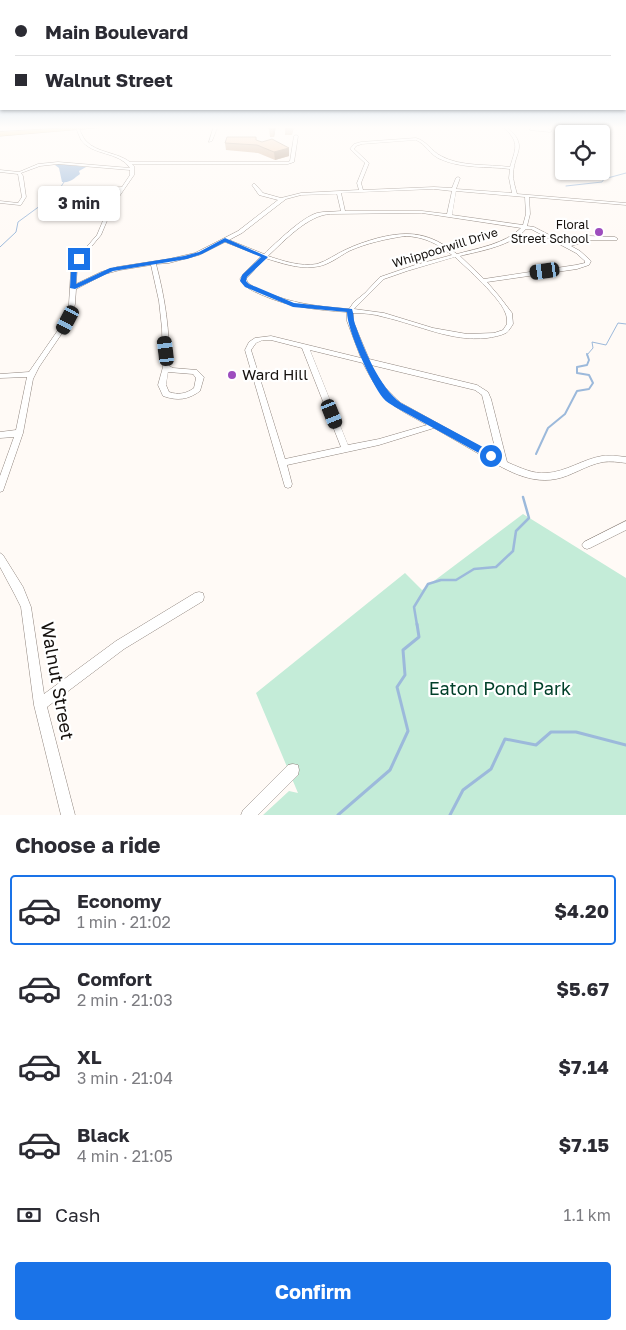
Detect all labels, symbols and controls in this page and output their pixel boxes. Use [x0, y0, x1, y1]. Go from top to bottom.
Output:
text: Main Boulevard [45, 20, 188, 43]
text: Walnut Street [45, 68, 173, 91]
map controls [555, 125, 610, 180]
button: locate [555, 125, 610, 180]
callout: 3 min [38, 186, 120, 222]
text: 3 min [58, 193, 100, 213]
place label: Floral Street School [511, 217, 589, 246]
street label: Whippoorwill Drive [390, 224, 499, 271]
marker: Floral Street School [593, 226, 605, 238]
route end [68, 248, 90, 270]
car [529, 261, 560, 281]
car [54, 303, 81, 337]
car [156, 335, 175, 367]
place label: Ward Hill [242, 365, 308, 383]
marker: Ward Hill [226, 369, 238, 381]
car [319, 397, 344, 431]
route start [480, 445, 502, 467]
street label: Walnut Street [37, 620, 79, 742]
park label: Eaton Pond Park [429, 677, 571, 699]
text: Choose a ride [15, 831, 161, 858]
icon: car [17, 888, 62, 933]
text: Economy [77, 889, 162, 912]
text: $4.20 [554, 899, 609, 922]
text: 1 min · 21:02 [77, 912, 171, 932]
icon: car [17, 966, 62, 1011]
text: Comfort [77, 967, 152, 990]
text: $5.67 [556, 977, 609, 1000]
text: 2 min · 21:03 [77, 990, 173, 1010]
icon: car [17, 1044, 62, 1089]
text: XL [77, 1045, 102, 1068]
text: $7.14 [558, 1055, 609, 1078]
text: 3 min · 21:04 [77, 1068, 173, 1088]
icon: car [17, 1122, 62, 1167]
text: Black [77, 1123, 130, 1146]
text: $7.15 [558, 1133, 609, 1156]
text: 4 min · 21:05 [77, 1146, 173, 1166]
icon: cash [15, 1201, 43, 1229]
text: Cash [55, 1203, 100, 1226]
text: 1.1 km [563, 1205, 611, 1225]
button: Confirm [15, 1262, 611, 1320]

